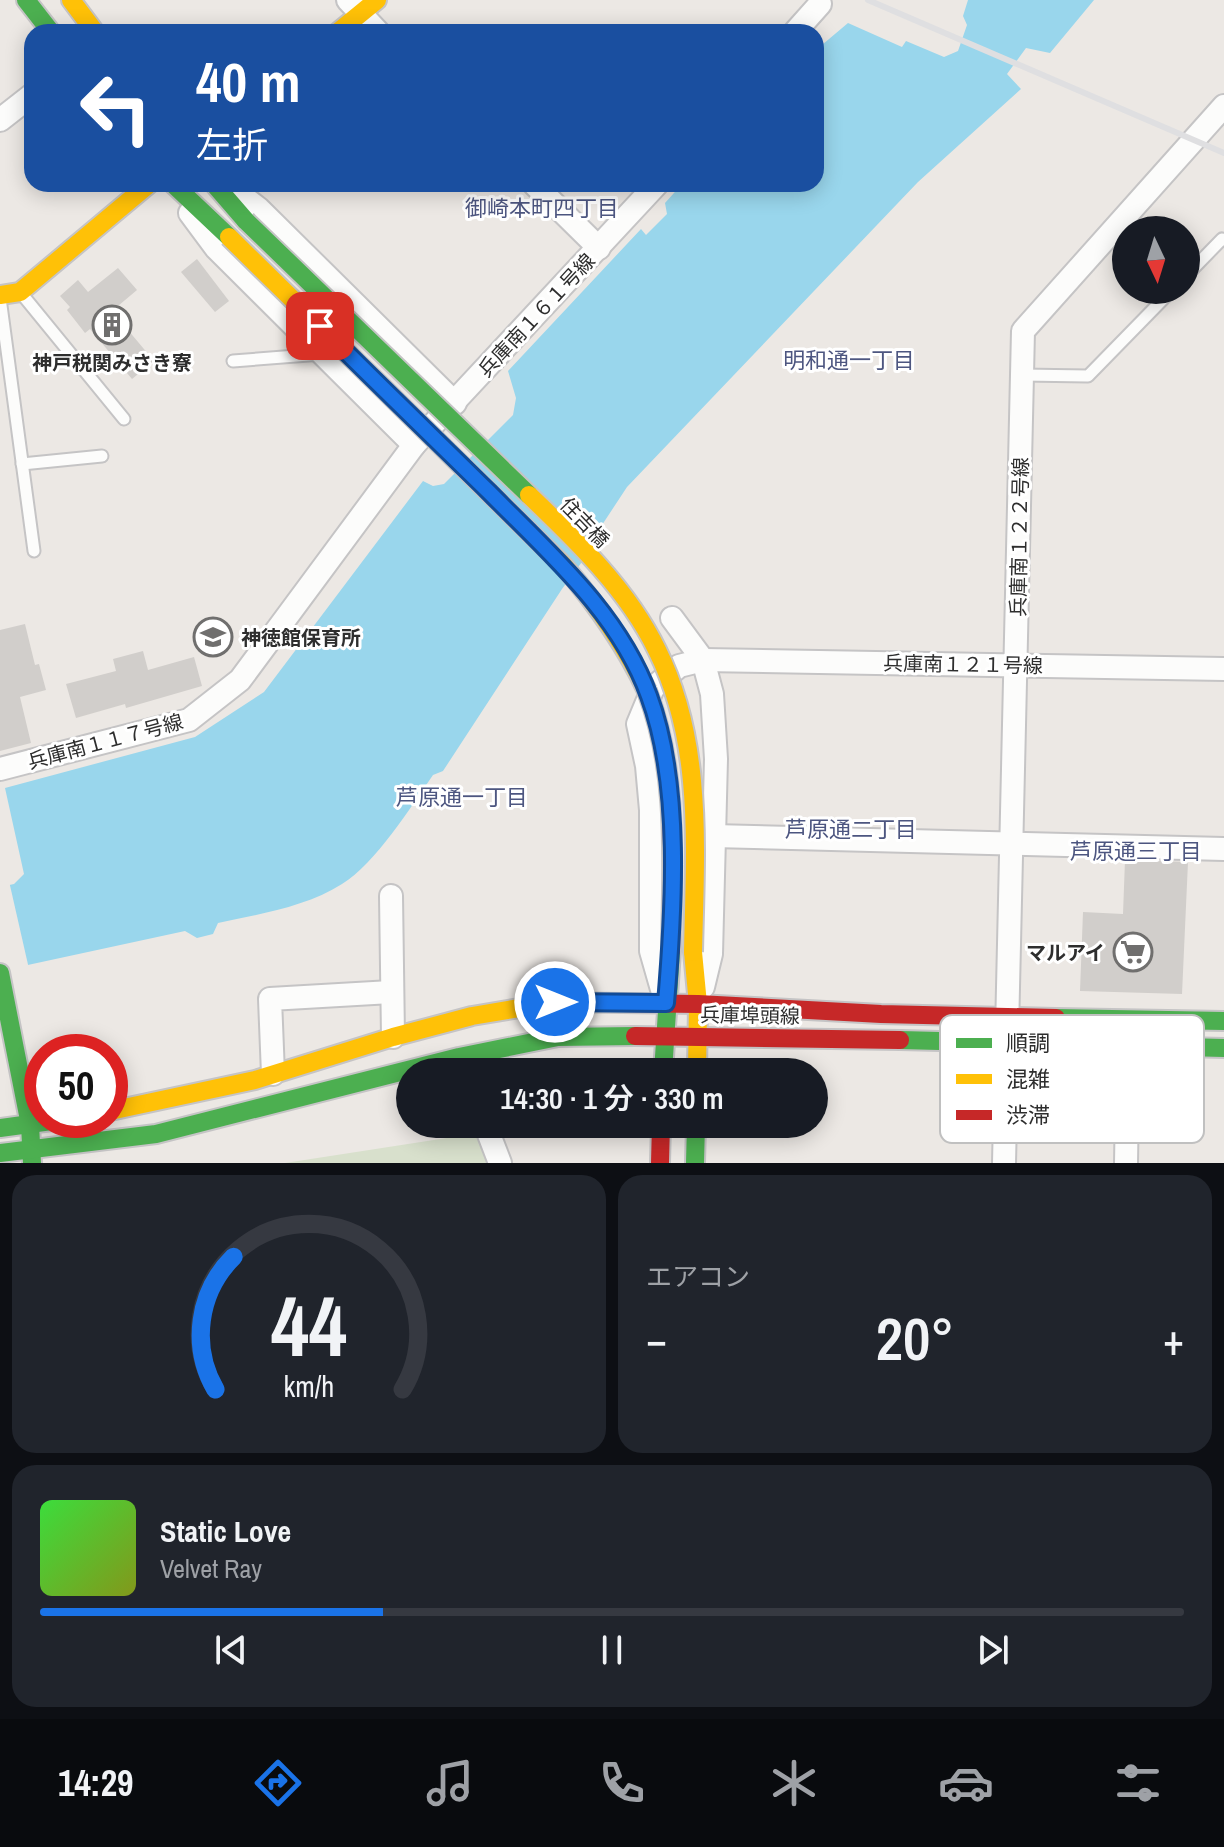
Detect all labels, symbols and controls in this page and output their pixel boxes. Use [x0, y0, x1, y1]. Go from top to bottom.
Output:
text: 40 m [196, 44, 301, 119]
icon: left [64, 56, 168, 160]
text: 左折 [196, 121, 268, 169]
district label: 御崎本町四丁目 [465, 193, 619, 223]
north arrow [1112, 216, 1200, 304]
map controls [1112, 216, 1200, 304]
street label: 兵庫南１６１号線 [472, 247, 600, 383]
pin [286, 292, 354, 360]
building icon: 神戸税関みさき寮 [91, 304, 133, 346]
icon: arrive [298, 304, 342, 348]
district label: 明和通一丁目 [783, 345, 915, 375]
place label: 神戸税関みさき寮 [32, 349, 192, 376]
street label: 兵庫南１２２号線 [1004, 457, 1034, 617]
street label: 住吉橋 [554, 491, 616, 553]
school or university icon: 神徳館保育所 [192, 616, 234, 658]
place label: 神徳館保育所 [241, 624, 361, 651]
street label: 兵庫南１２１号線 [883, 649, 1043, 679]
street label: 兵庫南１１７号線 [24, 707, 186, 775]
district label: 芦原通一丁目 [396, 782, 528, 812]
district label: 芦原通二丁目 [785, 814, 917, 844]
district label: 芦原通三丁目 [1070, 836, 1202, 866]
supermarket icon: マルアイ [1112, 931, 1154, 973]
place label: マルアイ [1026, 939, 1105, 966]
position arrow [513, 960, 597, 1044]
street label: 兵庫埠頭線 [700, 1001, 800, 1029]
legend [940, 1015, 1204, 1143]
text: 順調 [1006, 1028, 1050, 1058]
speed limit sign: 50 [24, 1034, 128, 1138]
text: 混雑 [1006, 1064, 1050, 1094]
text: 14:30 · 1 分 · 330 m [500, 1078, 724, 1118]
text: 渋滞 [1006, 1100, 1050, 1130]
text: エアコン [646, 1259, 750, 1294]
text: 44 [271, 1270, 347, 1382]
text: 20° [876, 1298, 954, 1379]
text: − [646, 1309, 667, 1369]
text: + [1163, 1309, 1184, 1369]
text: km/h [284, 1367, 334, 1406]
text: Static Love [160, 1511, 291, 1551]
text: Velvet Ray [160, 1551, 262, 1586]
icon: previous [209, 1628, 253, 1672]
icon: pause [590, 1628, 634, 1672]
icon: next [971, 1628, 1015, 1672]
icon: directions [250, 1755, 306, 1811]
icon: music [422, 1755, 478, 1811]
icon: phone [594, 1755, 650, 1811]
icon: climate [766, 1755, 822, 1811]
icon: car [938, 1755, 994, 1811]
icon: filters [1110, 1755, 1166, 1811]
text: 14:29 [58, 1759, 134, 1807]

